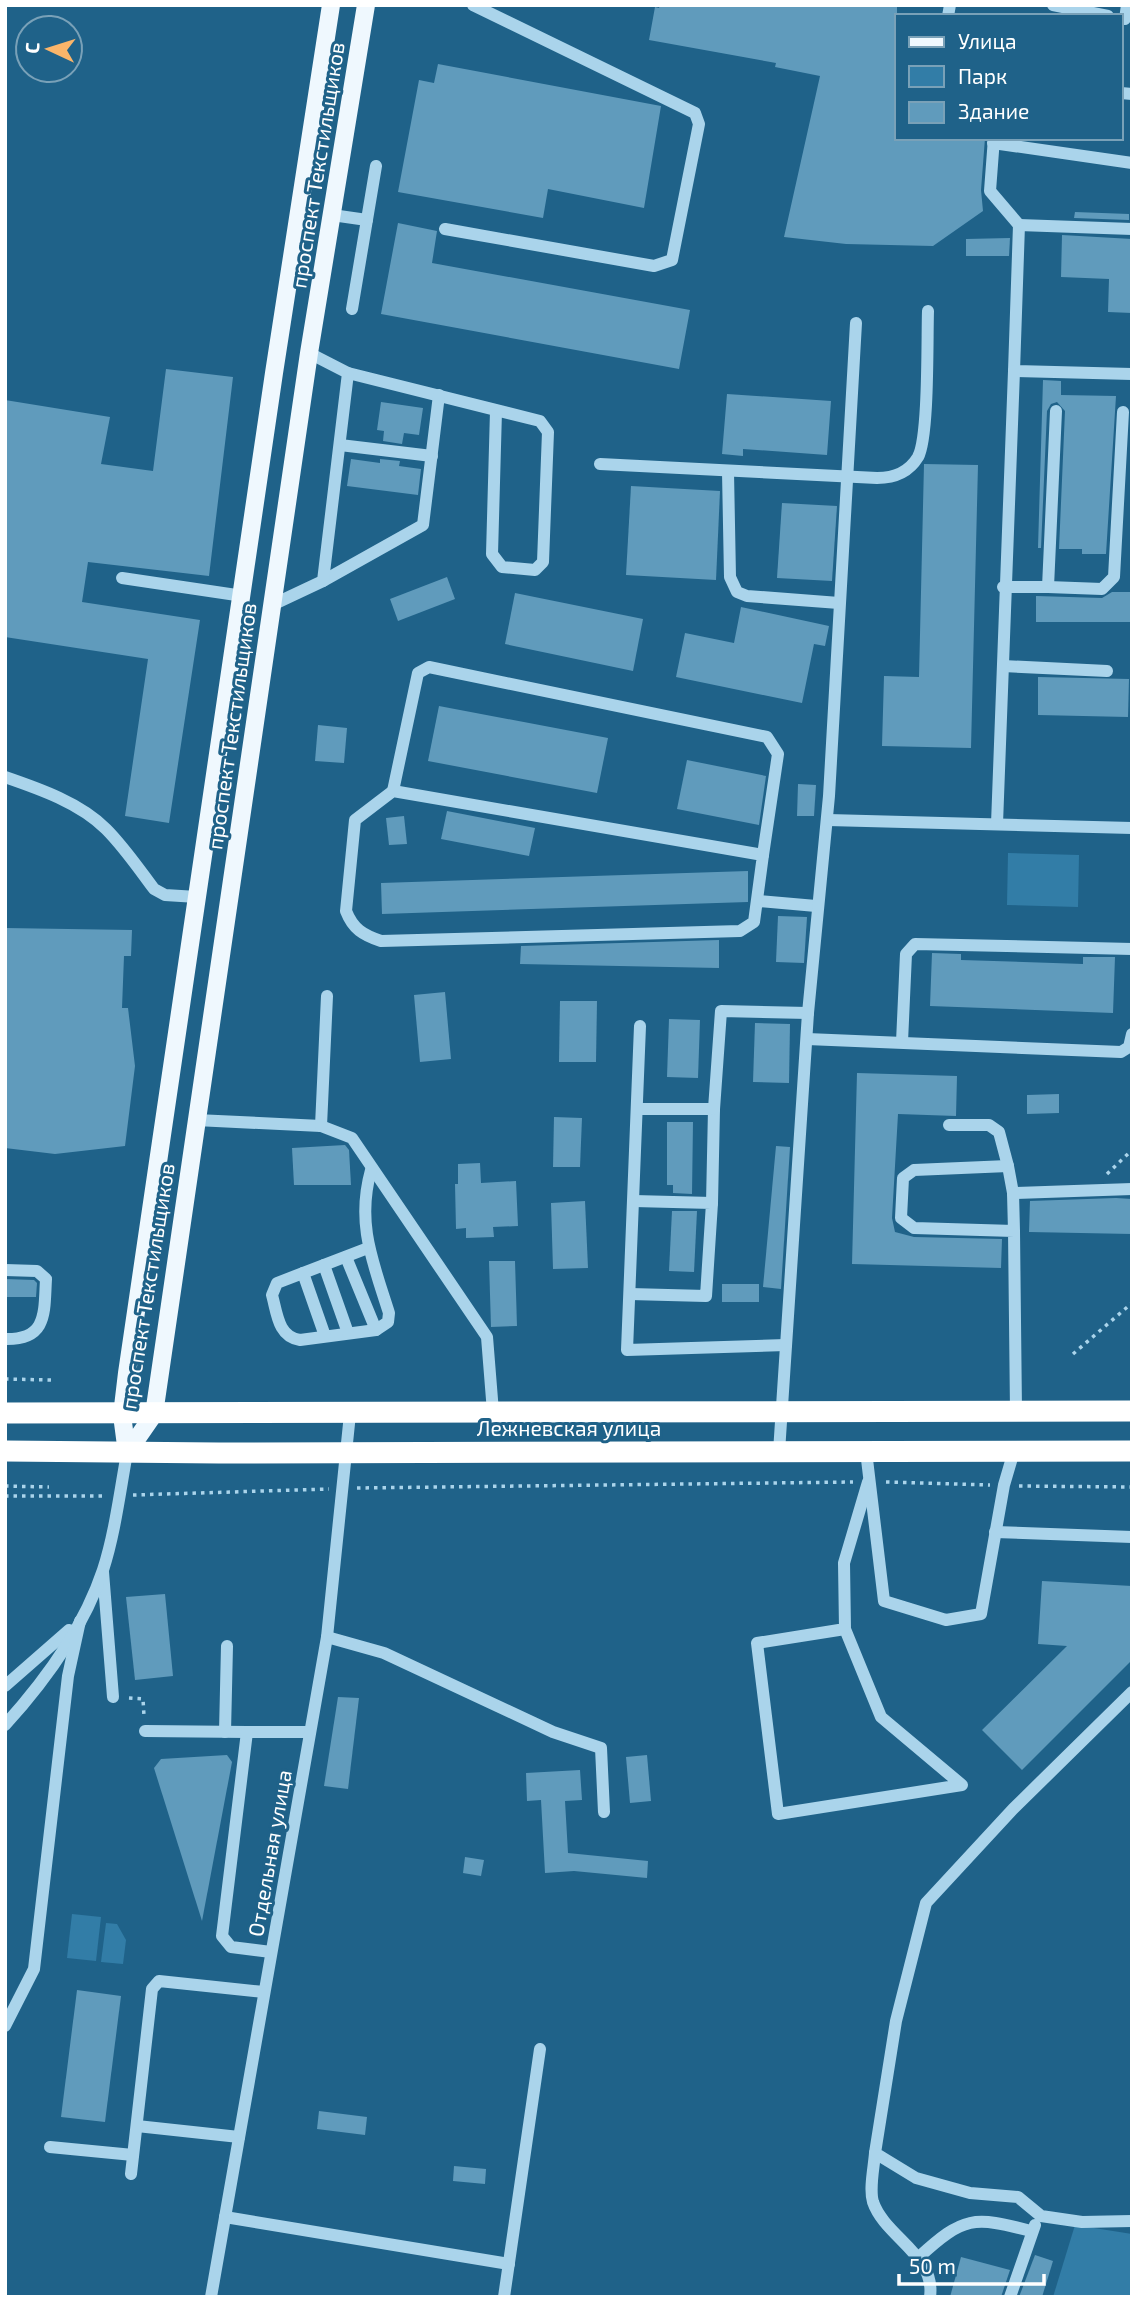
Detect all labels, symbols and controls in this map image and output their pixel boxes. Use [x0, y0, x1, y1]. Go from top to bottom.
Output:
north arrow [14, 14, 84, 84]
legend [895, 14, 1123, 140]
text: Улица [958, 28, 1017, 53]
street label: проспект Текстильщиков [285, 40, 349, 290]
text: С [20, 41, 43, 54]
text: Парк [958, 63, 1007, 88]
text: Здание [958, 98, 1029, 123]
street label: проспект Текстильщиков [201, 601, 261, 851]
street label: проспект Текстильщиков [115, 1161, 179, 1411]
street label: Лежневская улица [477, 1415, 661, 1441]
street label: Отдельная улица [242, 1768, 297, 1939]
scale bar [899, 2242, 1044, 2286]
text: 50 m [909, 2253, 956, 2278]

